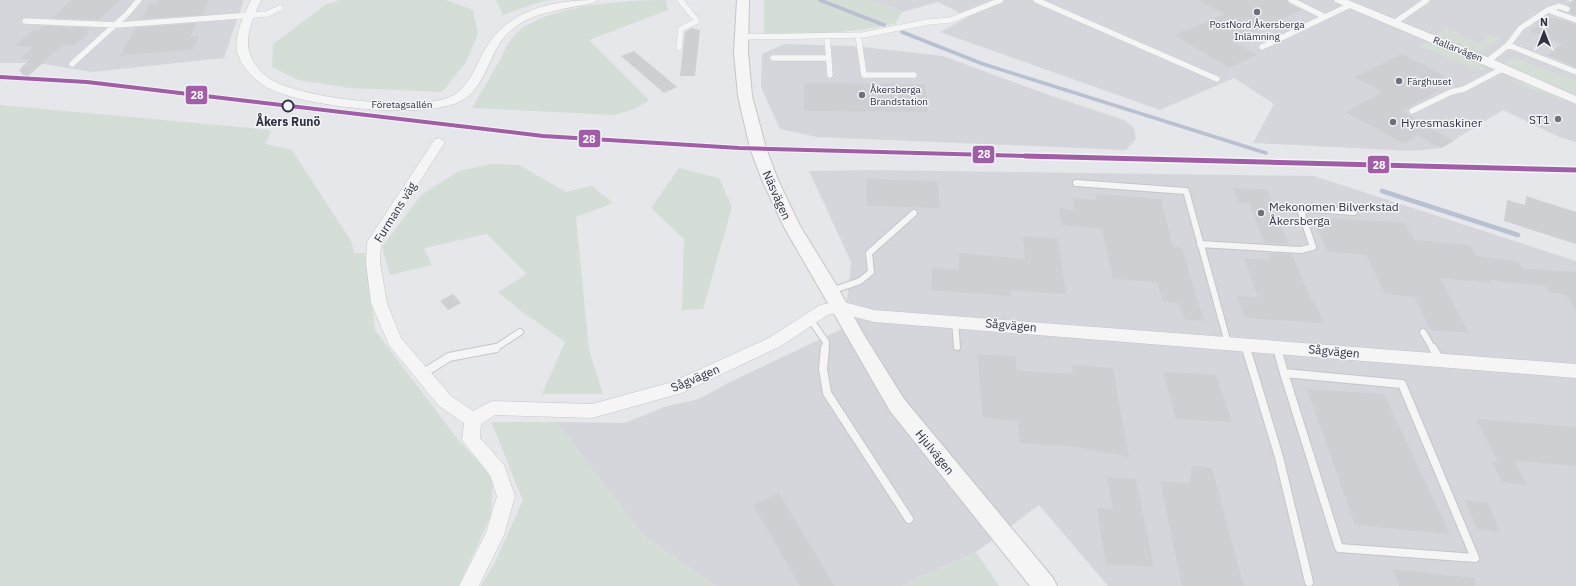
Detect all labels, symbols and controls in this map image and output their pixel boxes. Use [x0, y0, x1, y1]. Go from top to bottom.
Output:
marker: PostNord Åkersberga Inlämning [1252, 7, 1262, 17]
north arrow [1524, 12, 1564, 52]
text: N [1540, 15, 1548, 29]
place label: PostNord Åkersberga Inlämning [1209, 18, 1305, 43]
street label: Rallarvägen [1431, 33, 1485, 65]
place label: Färghuset [1407, 75, 1452, 88]
marker: Färghuset [1394, 76, 1404, 86]
place label: Åkersberga Brandstation [870, 83, 928, 108]
line badge: 28 [185, 85, 208, 105]
text: 28 [190, 88, 204, 102]
marker: Åkersberga Brandstation [857, 90, 867, 100]
street label: Företagsallén [372, 98, 432, 111]
marker: Åkers Runö [281, 99, 295, 113]
place label: ST1 [1529, 112, 1550, 127]
place label: Åkers Runö [256, 113, 320, 129]
marker: ST1 [1553, 114, 1563, 124]
place label: Hyresmaskiner [1401, 115, 1483, 130]
marker: Hyresmaskiner [1388, 117, 1398, 127]
line badge: 28 [578, 129, 601, 148]
text: 28 [582, 132, 596, 146]
line badge: 28 [972, 145, 995, 164]
text: 28 [977, 147, 991, 161]
line badge: 28 [1367, 155, 1390, 174]
text: 28 [1372, 158, 1386, 172]
street label: Näsvägen [759, 168, 795, 222]
street label: Furmans väg [370, 178, 420, 245]
place label: Mekonomen Bilverkstad Åkersberga [1269, 199, 1399, 228]
marker: Mekonomen Bilverkstad Åkersberga [1256, 208, 1266, 218]
street label: Sågvägen [985, 315, 1037, 335]
street label: Sågvägen [1308, 341, 1360, 361]
street label: Sågvägen [668, 361, 722, 395]
street label: Hjulvägen [912, 427, 958, 477]

